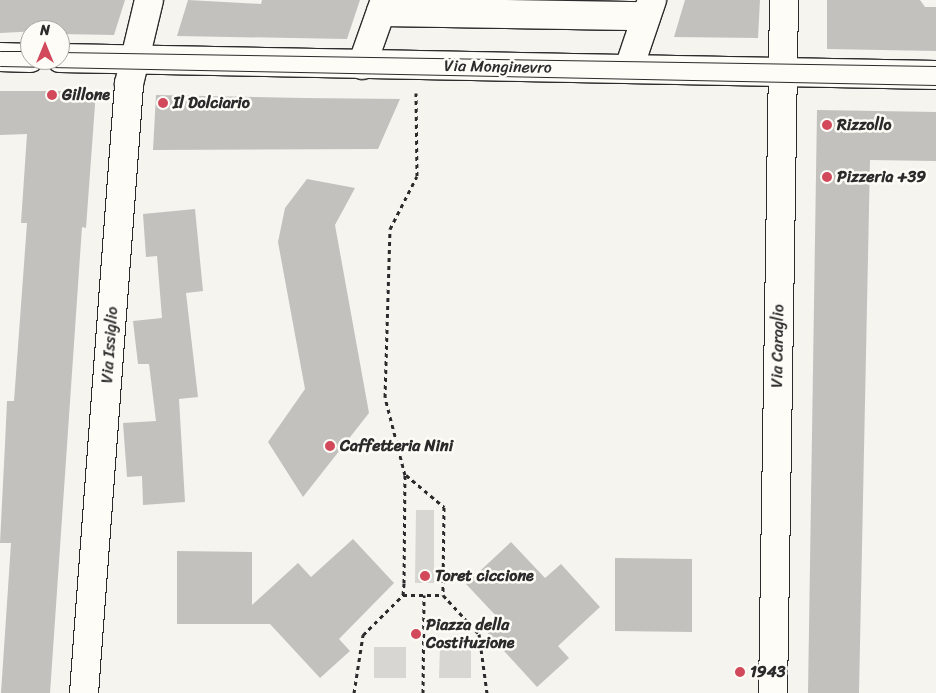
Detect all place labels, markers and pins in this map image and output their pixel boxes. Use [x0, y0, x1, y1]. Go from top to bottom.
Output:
place label: Gillone [62, 85, 110, 105]
marker: Gillone [46, 89, 58, 101]
place label: Il Dolciario [173, 93, 250, 113]
marker: Il Dolciario [157, 97, 169, 109]
place label: Rizzollo [837, 115, 891, 135]
marker: Rizzollo [821, 119, 833, 131]
place label: Pizzeria +39 [837, 167, 926, 187]
marker: Pizzeria +39 [821, 171, 833, 183]
place label: Caffetteria Nini [340, 436, 453, 456]
marker: Caffetteria Nini [324, 440, 336, 452]
place label: Toret ciccione [435, 566, 534, 586]
marker: Toret ciccione [419, 570, 431, 582]
place label: Piazza della Costituzione [426, 615, 514, 653]
marker: Piazza della Costituzione [410, 628, 422, 640]
place label: 1943 [750, 662, 785, 682]
marker: 1943 [734, 666, 746, 678]

